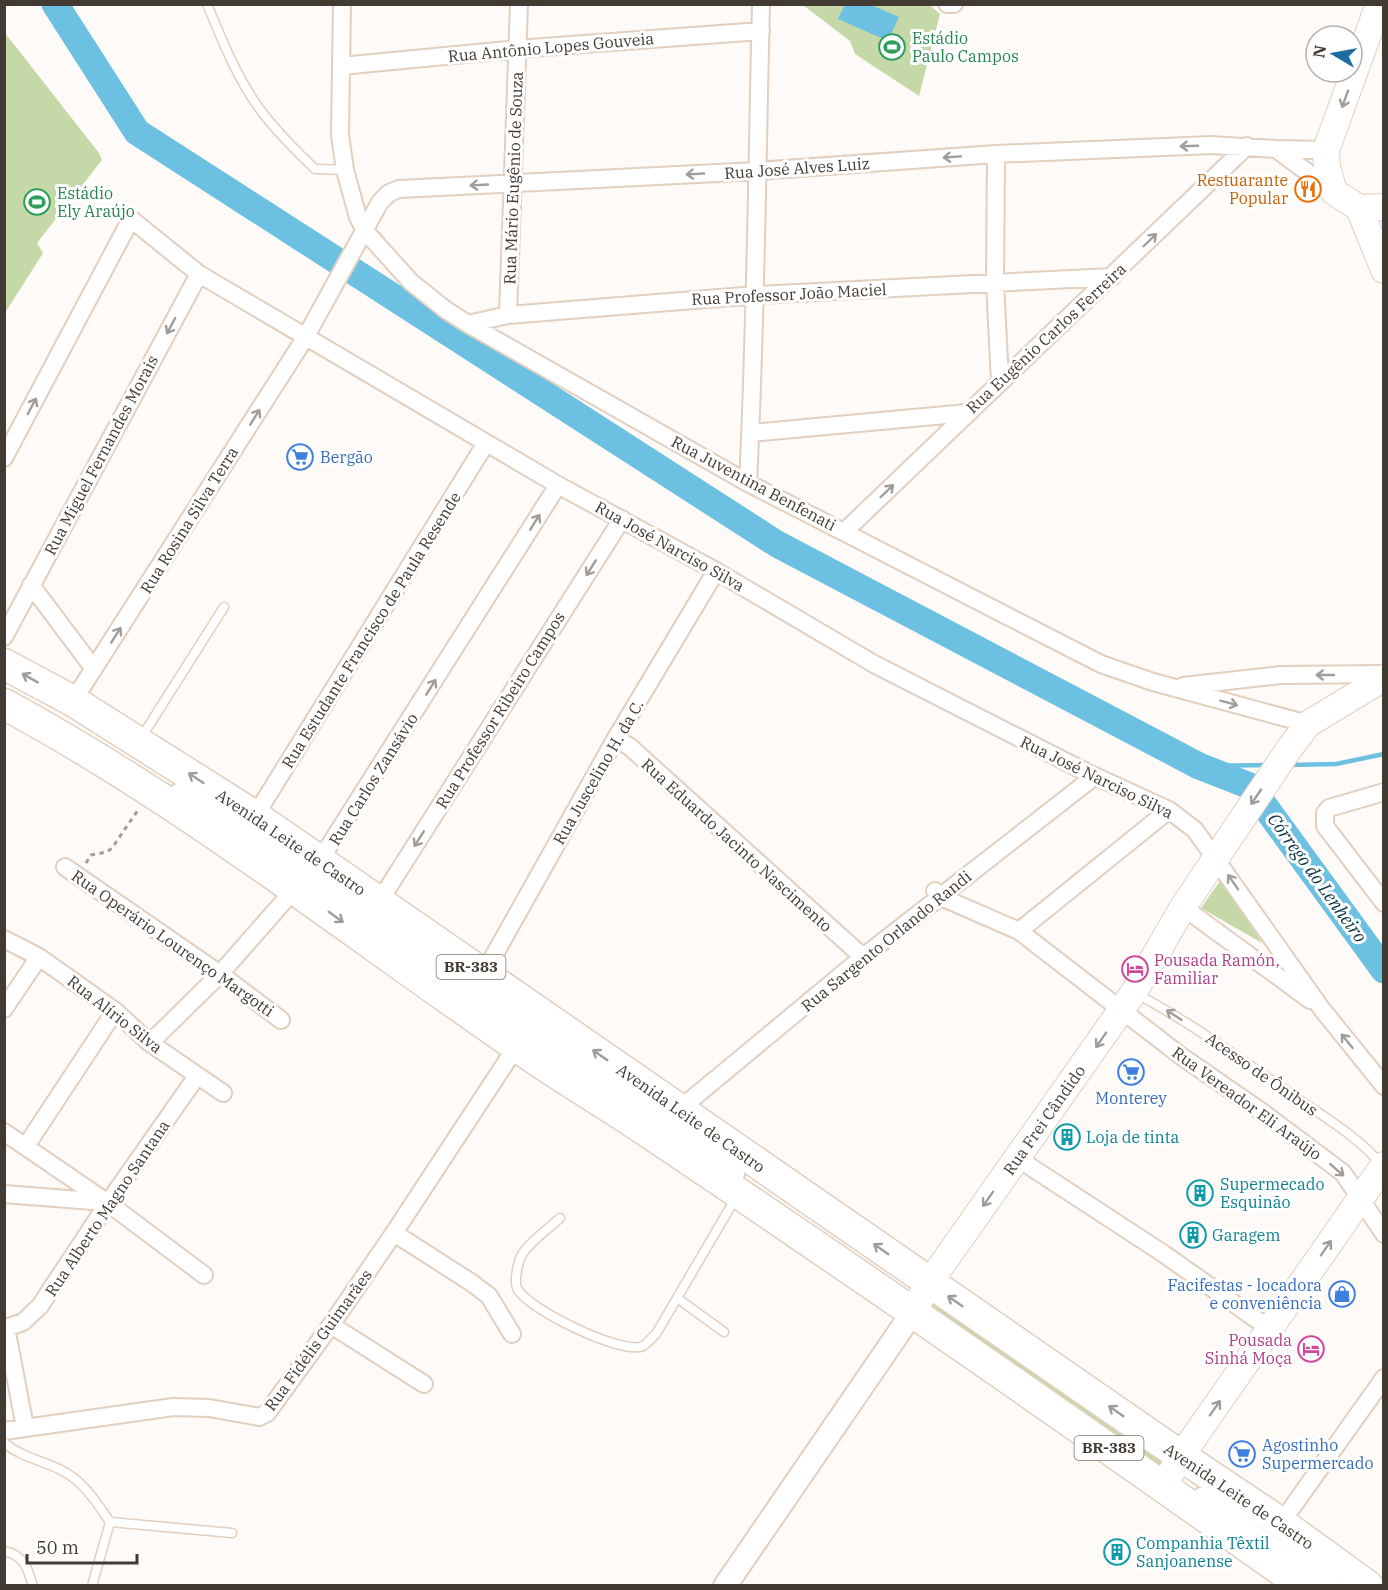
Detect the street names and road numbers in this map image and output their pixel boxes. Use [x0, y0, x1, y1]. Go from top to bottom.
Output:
street label: Rua Antônio Lopes Gouveia [447, 28, 655, 66]
street label: Rua Mário Eugênio de Souza [499, 71, 527, 285]
street label: Rua José Alves Luiz [724, 153, 870, 183]
street label: Rua Eugênio Carlos Ferreira [962, 258, 1130, 417]
street label: Rua Professor João Maciel [691, 279, 887, 309]
street label: Rua Miguel Fernandes Morais [40, 352, 162, 558]
street label: Rua Juventina Benfenati [668, 431, 840, 535]
street label: Rua Rosina Silva Terra [136, 443, 242, 597]
street label: Rua Estudante Francisco de Paula Resende [277, 488, 465, 772]
street label: Rua José Narciso Silva [592, 497, 748, 596]
street label: Rua Professor Ribeiro Campos [431, 608, 569, 812]
street label: Rua Juscelino H. da C. [548, 696, 648, 848]
street label: Rua Carlos Zansávio [324, 709, 422, 849]
street label: Rua José Narciso Silva [1017, 731, 1177, 823]
street label: Rua Eduardo Jacinto Nascimento [637, 754, 837, 936]
street label: Avenida Leite de Castro [212, 784, 370, 900]
street label: Rua Operário Lourenço Margotti [68, 865, 278, 1021]
street label: Rua Sargento Orlando Randi [797, 866, 975, 1016]
road number: BR-383 [436, 955, 506, 979]
street label: Rua Alírio Silva [64, 971, 167, 1057]
street label: Acesso de Ônibus [1202, 1028, 1322, 1120]
street label: Rua Vereador Eli Araújo [1168, 1042, 1326, 1164]
street label: Avenida Leite de Castro [613, 1059, 769, 1177]
street label: Rua Frei Cândido [999, 1061, 1089, 1179]
street label: Rua Alberto Magno Santana [40, 1116, 174, 1300]
street label: Rua Fidélis Guimarães [260, 1265, 376, 1415]
road number: BR-383 [1074, 1436, 1144, 1460]
street label: Avenida Leite de Castro [1160, 1438, 1318, 1554]

